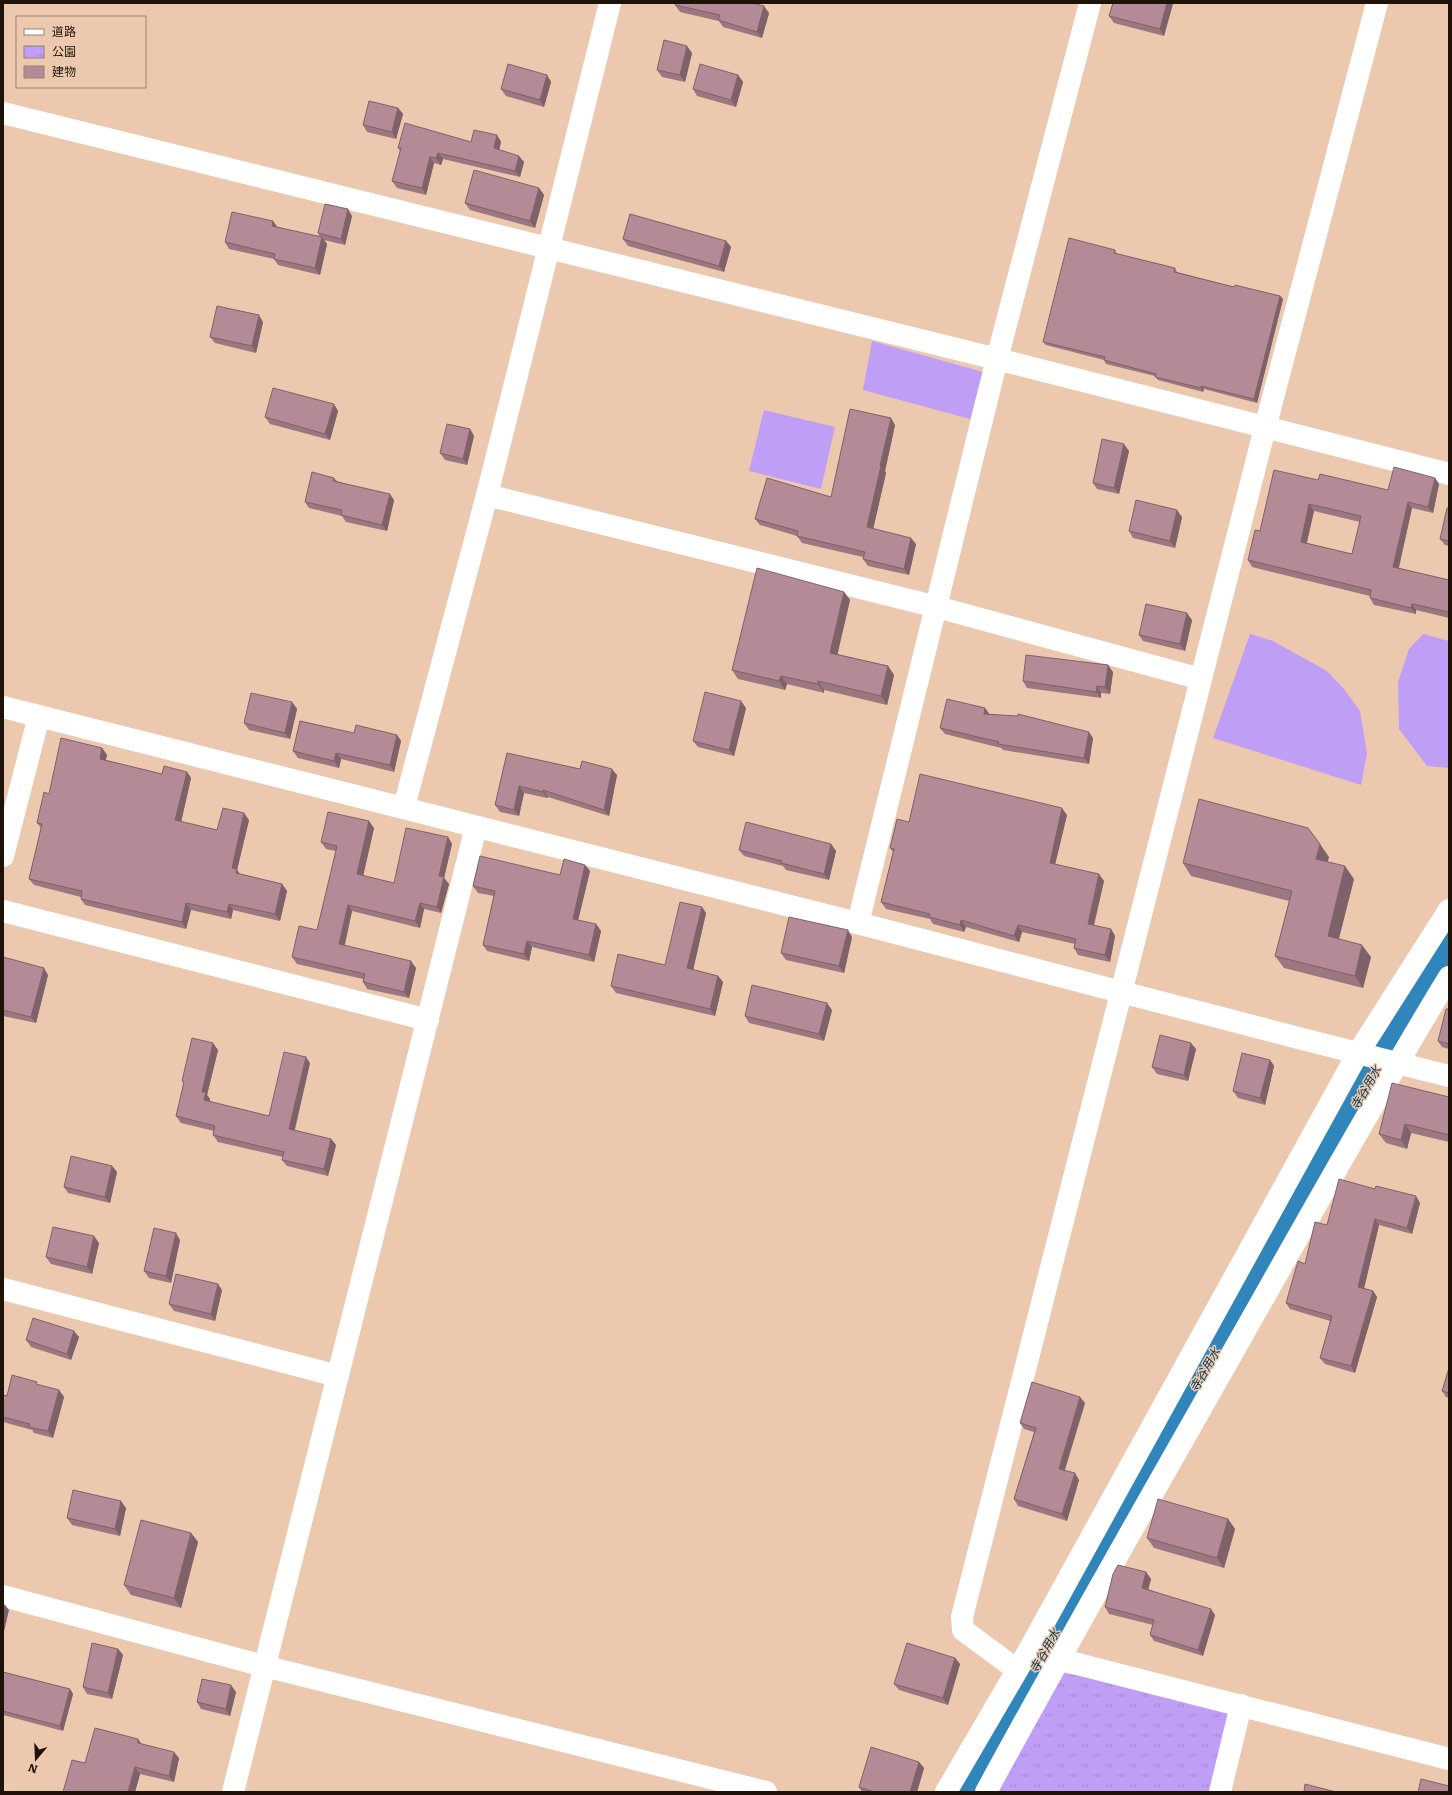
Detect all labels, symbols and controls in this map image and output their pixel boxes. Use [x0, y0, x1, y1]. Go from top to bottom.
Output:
legend [16, 16, 146, 88]
text: 道路 [52, 22, 76, 40]
text: 公園 [52, 42, 76, 60]
text: 建物 [52, 62, 76, 80]
water label: 寺谷用水 [1345, 1060, 1386, 1113]
water label: 寺谷用水 [1184, 1342, 1225, 1395]
water label: 寺谷用水 [1025, 1623, 1065, 1676]
north arrow [16, 1739, 56, 1779]
text: N [25, 1760, 39, 1778]

